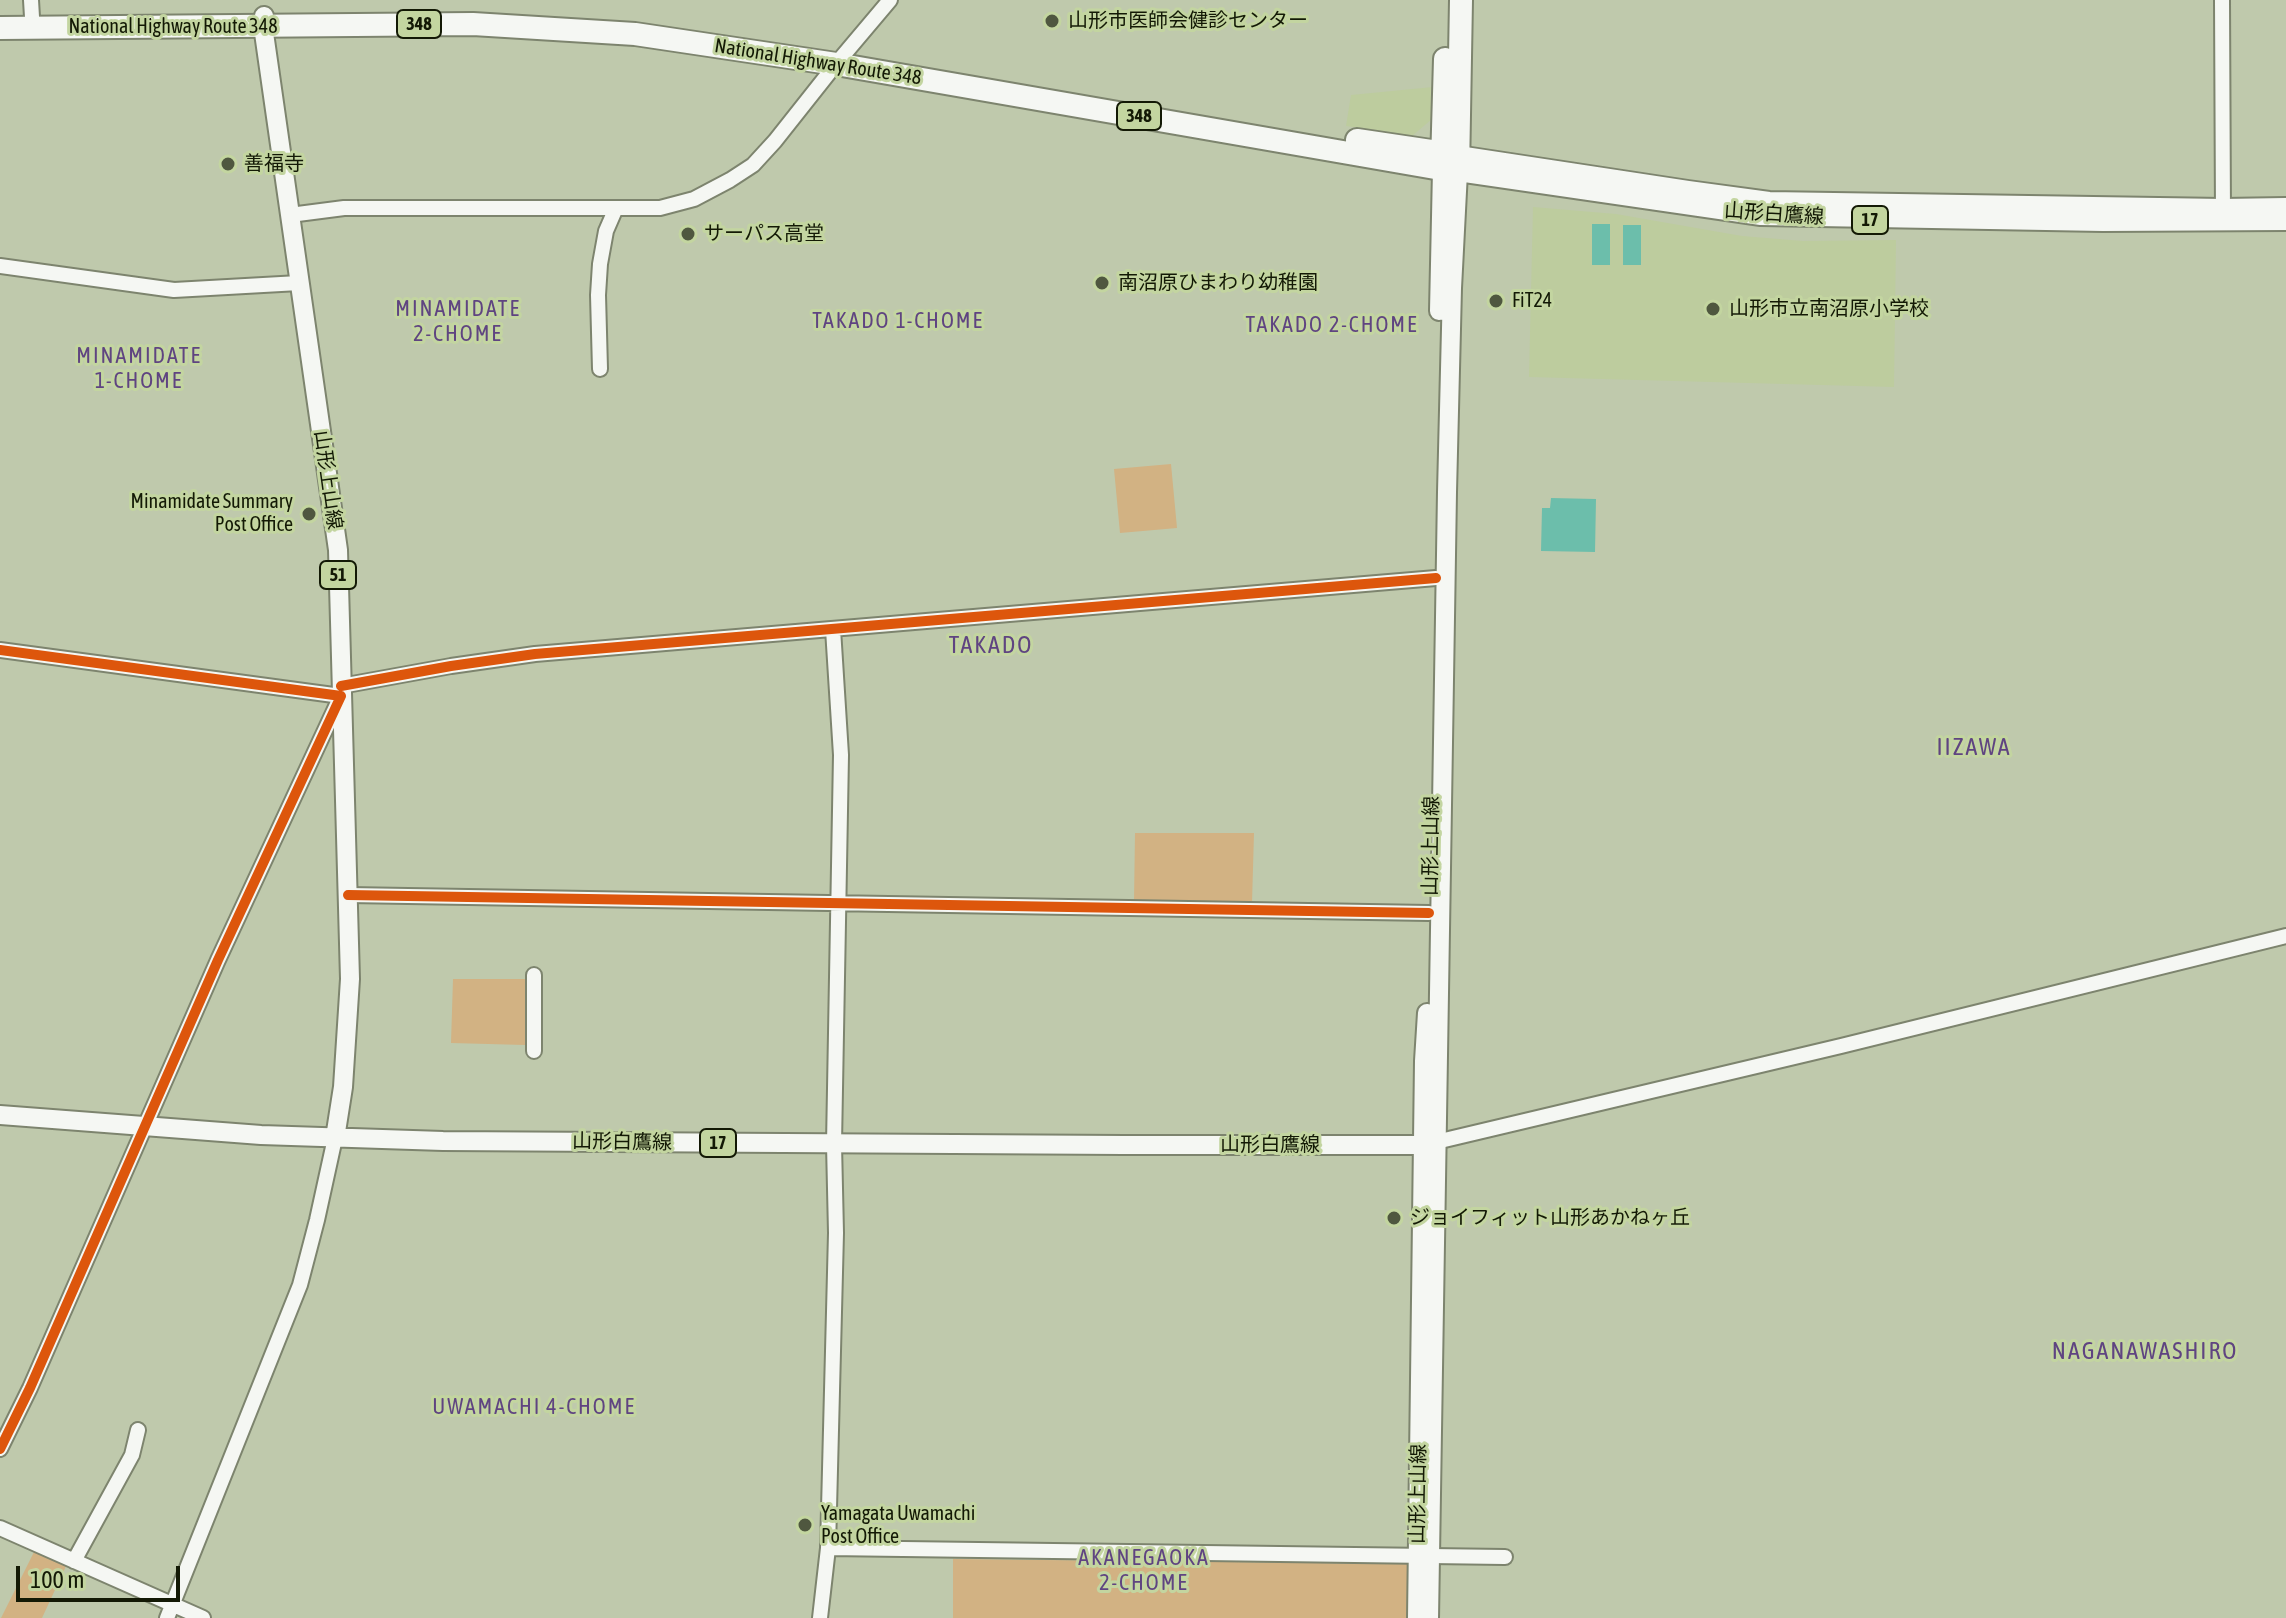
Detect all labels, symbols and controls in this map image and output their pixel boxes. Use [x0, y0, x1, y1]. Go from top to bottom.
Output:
place label: 山形市医師会健診センター [1068, 9, 1308, 33]
road number: 348 [397, 10, 441, 38]
marker: 山形市医師会健診センター [1043, 12, 1061, 30]
street label: National Highway Route 348 [68, 15, 278, 39]
street label: National Highway Route 348 [713, 34, 923, 90]
road number: 348 [1117, 102, 1161, 130]
place label: 善福寺 [244, 152, 304, 176]
marker: 善福寺 [219, 155, 237, 173]
street label: 山形白鷹線 [1723, 199, 1825, 229]
road number: 17 [1852, 206, 1888, 234]
place label: サーパス高堂 [704, 222, 824, 246]
marker: サーパス高堂 [679, 225, 697, 243]
place label: 南沼原ひまわり幼稚園 [1118, 271, 1318, 295]
marker: 南沼原ひまわり幼稚園 [1093, 274, 1111, 292]
place label: FiT24 [1512, 289, 1552, 313]
marker: FiT24 [1487, 292, 1505, 310]
district label: MINAMIDATE 2-CHOME [395, 296, 521, 348]
place label: 山形市立南沼原小学校 [1729, 297, 1929, 321]
marker: 山形市立南沼原小学校 [1704, 300, 1722, 318]
district label: TAKADO 1-CHOME [812, 308, 984, 334]
district label: TAKADO 2-CHOME [1246, 312, 1418, 338]
district label: MINAMIDATE 1-CHOME [76, 343, 202, 394]
street label: 山形上山線 [309, 429, 347, 531]
place label: Minamidate Summary Post Office [131, 490, 293, 537]
marker: Minamidate Summary Post Office [300, 505, 318, 523]
road number: 51 [320, 561, 356, 589]
district label: TAKADO [949, 631, 1033, 659]
district label: IIZAWA [1937, 733, 2011, 761]
street label: 山形上山線 [1418, 796, 1444, 896]
street label: 山形白鷹線 [572, 1129, 672, 1155]
road number: 17 [700, 1129, 736, 1157]
street label: 山形白鷹線 [1220, 1133, 1320, 1157]
place label: ジョイフィット山形あかねヶ丘 [1410, 1206, 1690, 1230]
marker: ジョイフィット山形あかねヶ丘 [1385, 1209, 1403, 1227]
district label: NAGANAWASHIRO [2052, 1337, 2238, 1365]
district label: UWAMACHI 4-CHOME [432, 1394, 636, 1420]
street label: 山形上山線 [1405, 1444, 1431, 1544]
place label: Yamagata Uwamachi Post Office [821, 1502, 975, 1549]
marker: Yamagata Uwamachi Post Office [796, 1516, 814, 1534]
district label: AKANEGAOKA 2-CHOME [1078, 1545, 1210, 1596]
scale bar [20, 1550, 184, 1600]
text: 100 m [30, 1566, 84, 1593]

